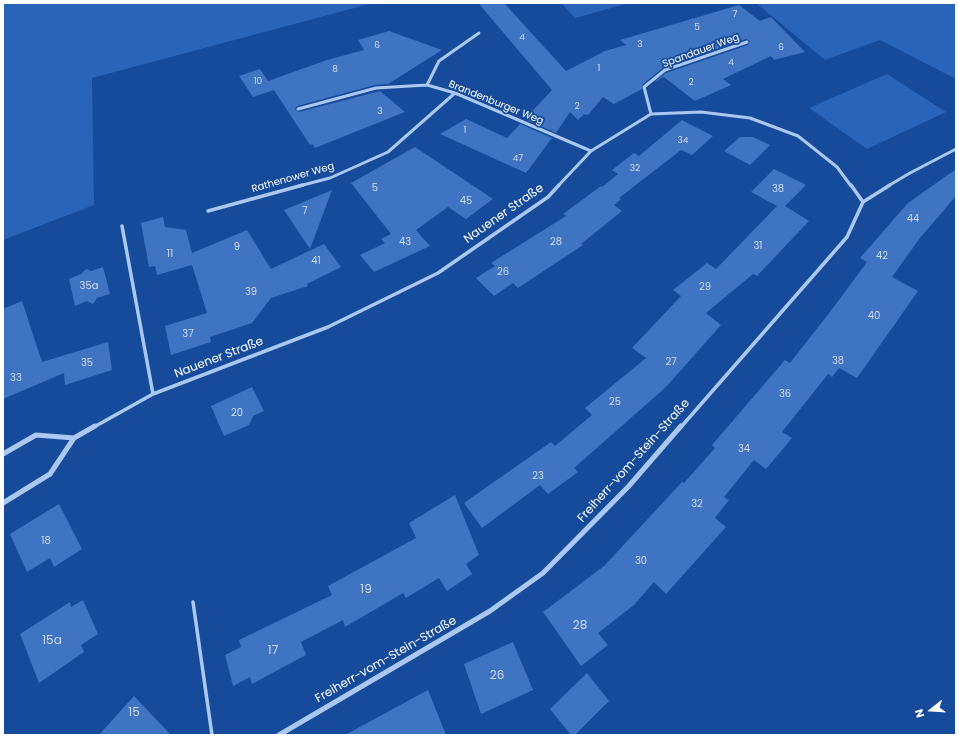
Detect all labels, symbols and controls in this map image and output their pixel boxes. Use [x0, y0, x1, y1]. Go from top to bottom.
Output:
house number: 7 [733, 10, 737, 20]
house number: 5 [694, 23, 700, 33]
street label: Spandauer Weg [661, 32, 741, 70]
house number: 4 [519, 33, 525, 43]
house number: 3 [637, 40, 643, 50]
house number: 6 [374, 41, 380, 51]
house number: 6 [778, 43, 784, 53]
house number: 4 [728, 58, 734, 68]
house number: 1 [598, 64, 600, 74]
house number: 8 [332, 65, 338, 75]
house number: 10 [254, 77, 262, 87]
street label: Brandenburger Weg [447, 78, 545, 128]
house number: 2 [688, 78, 694, 88]
house number: 2 [574, 102, 580, 112]
house number: 3 [377, 107, 383, 117]
house number: 1 [464, 126, 466, 136]
house number: 34 [678, 136, 688, 146]
house number: 47 [513, 154, 523, 164]
street label: Rathenower Weg [250, 160, 336, 196]
house number: 32 [630, 164, 640, 174]
street label: Nauener Straße [461, 181, 547, 247]
house number: 5 [372, 182, 378, 194]
house number: 38 [772, 183, 784, 195]
house number: 45 [460, 195, 472, 207]
house number: 7 [302, 205, 308, 217]
house number: 44 [907, 213, 919, 225]
house number: 43 [399, 236, 411, 248]
house number: 28 [550, 236, 562, 248]
house number: 31 [753, 240, 763, 252]
house number: 9 [234, 241, 240, 253]
house number: 11 [167, 248, 173, 260]
house number: 42 [876, 250, 888, 262]
house number: 41 [311, 255, 321, 267]
house number: 26 [497, 266, 509, 278]
house number: 35a [80, 280, 98, 292]
house number: 29 [699, 281, 711, 293]
house number: 39 [245, 286, 257, 298]
house number: 40 [868, 310, 880, 322]
house number: 37 [182, 328, 194, 340]
street label: Nauener Straße [173, 334, 265, 382]
house number: 38 [832, 355, 844, 367]
house number: 27 [665, 356, 677, 368]
house number: 35 [81, 357, 93, 369]
house number: 33 [10, 372, 22, 384]
house number: 36 [779, 388, 791, 400]
street label: Freiherr-vom-Stein-Straße [575, 396, 693, 526]
house number: 25 [609, 396, 621, 408]
house number: 20 [231, 407, 243, 419]
house number: 34 [738, 443, 750, 455]
house number: 23 [532, 470, 544, 482]
house number: 32 [691, 498, 703, 510]
house number: 18 [41, 535, 51, 547]
house number: 30 [635, 555, 647, 567]
house number: 19 [360, 583, 372, 597]
street label: Freiherr-vom-Stein-Straße [313, 614, 459, 706]
house number: 28 [573, 619, 587, 633]
house number: 15a [42, 634, 62, 648]
house number: 17 [268, 644, 278, 658]
house number: 26 [490, 669, 504, 683]
north arrow [911, 690, 951, 730]
house number: 15 [128, 706, 140, 720]
text: N [911, 707, 928, 720]

